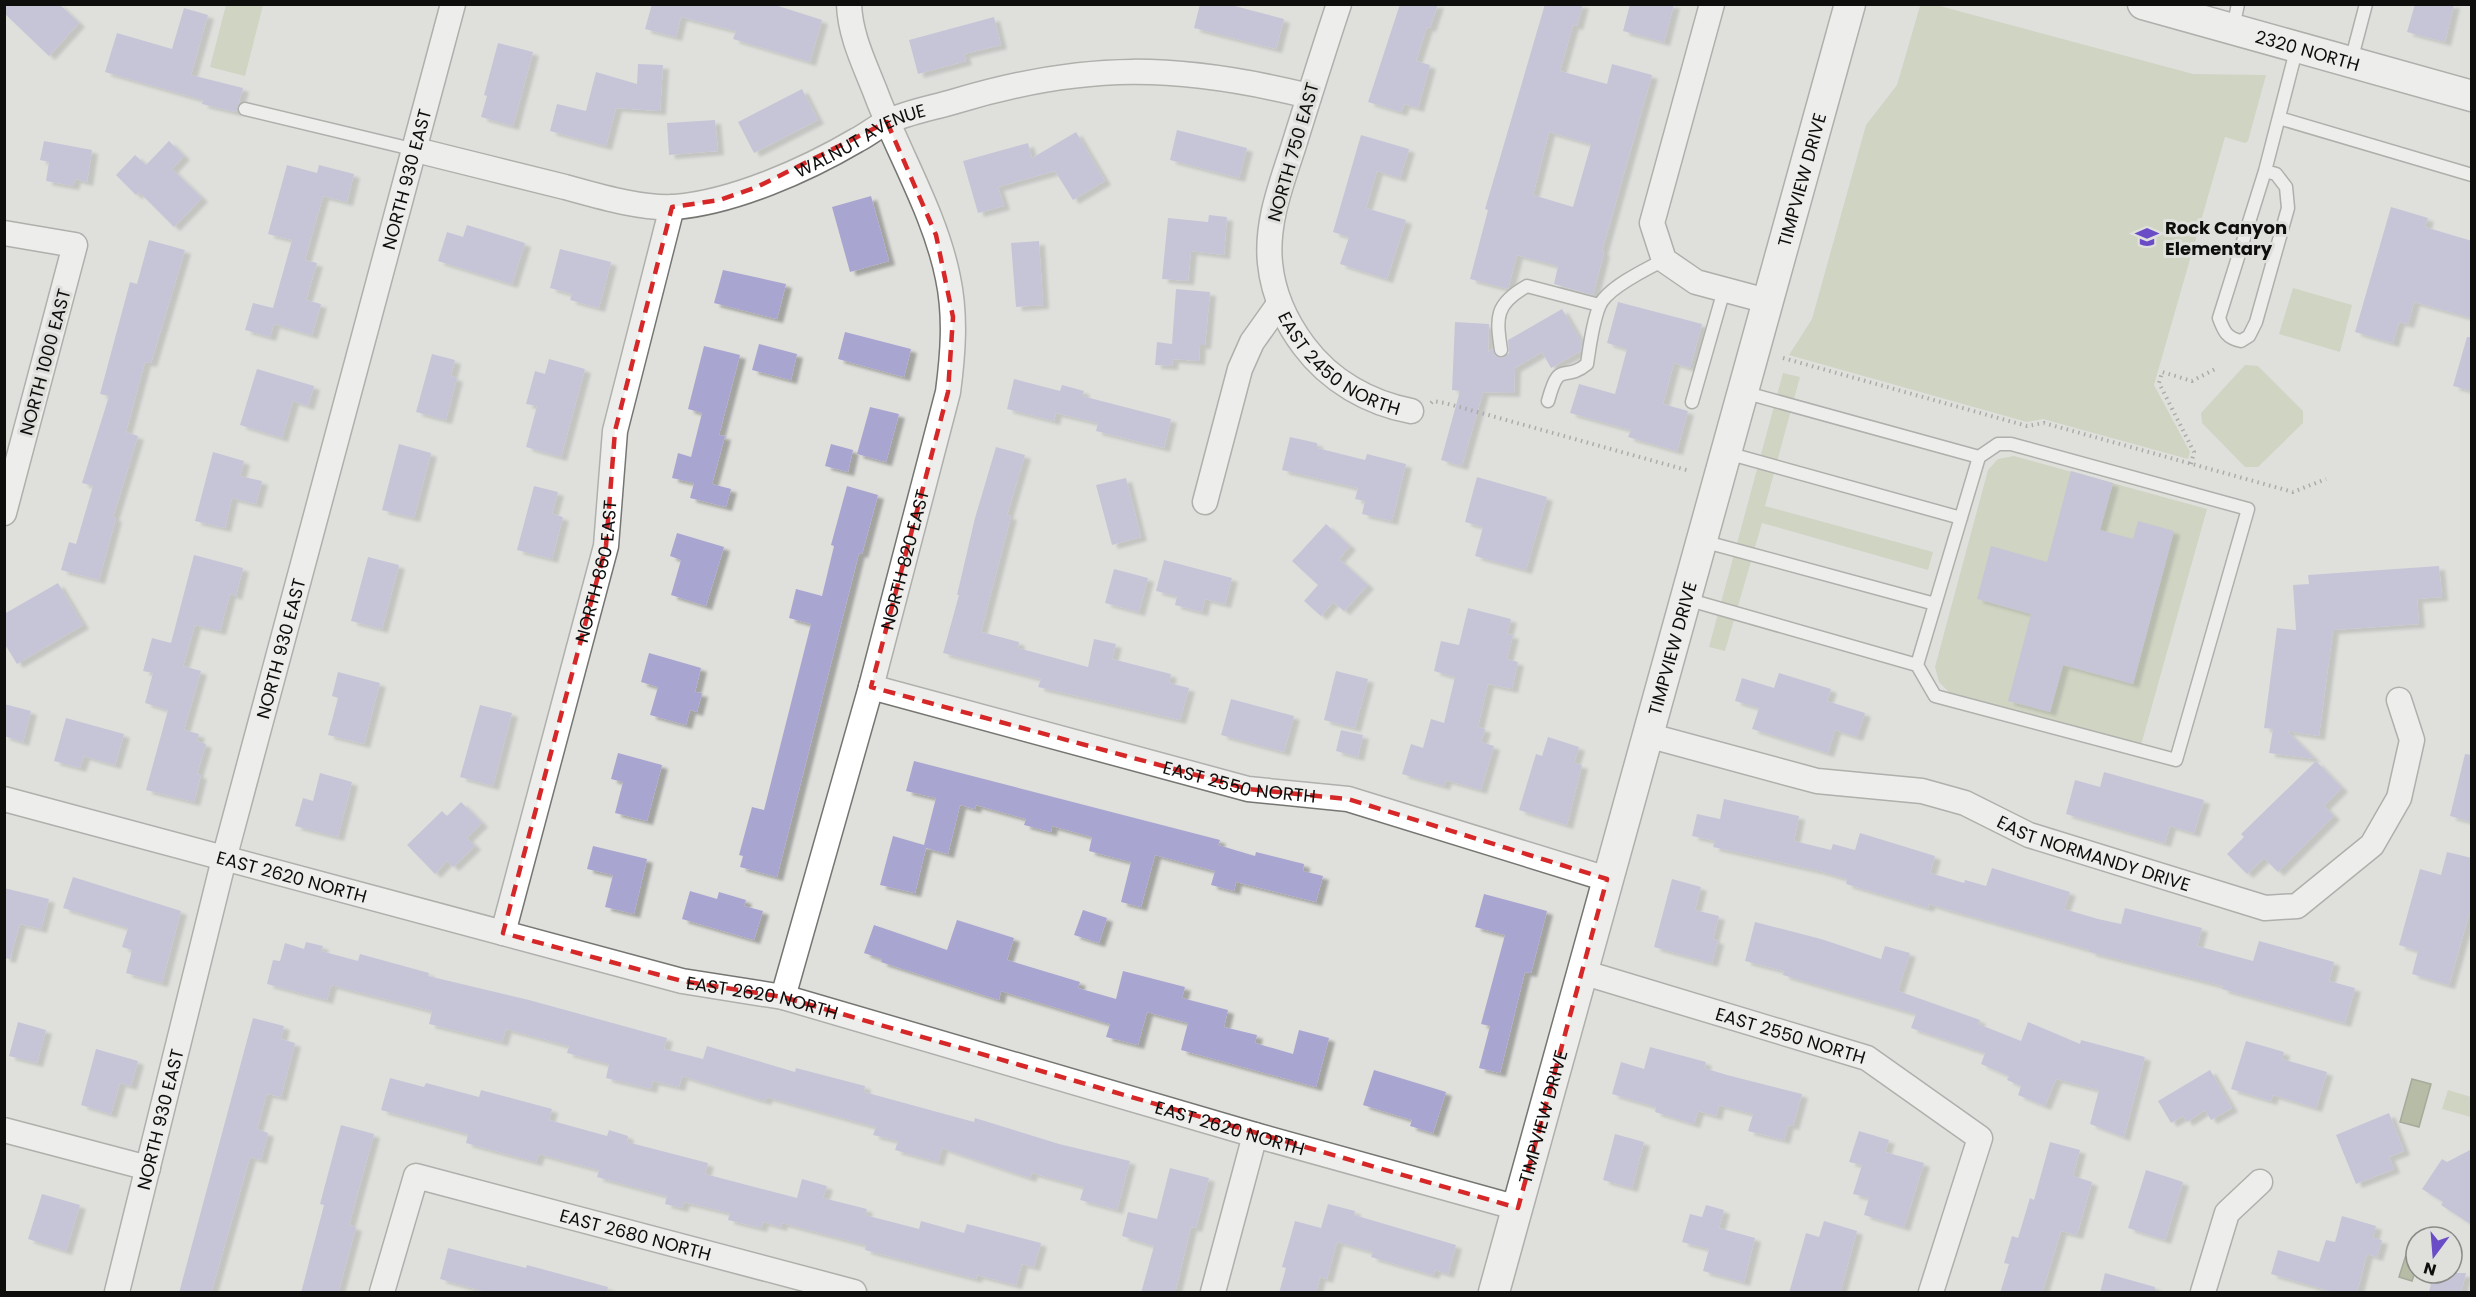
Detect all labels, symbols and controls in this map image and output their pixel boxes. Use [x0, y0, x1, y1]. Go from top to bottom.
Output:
street label: 2320 NORTH [2253, 24, 2363, 77]
street label: NORTH 750 EAST [1261, 79, 1325, 224]
street label: WALNUT AVENUE [790, 97, 928, 183]
street label: NORTH 930 EAST [375, 106, 437, 252]
street label: TIMPVIEW DRIVE [1771, 110, 1832, 249]
place label: Rock Canyon Elementary [2165, 215, 2287, 261]
school or university icon: Rock Canyon Elementary [2134, 224, 2160, 250]
street label: NORTH 1000 EAST [13, 286, 77, 438]
street label: EAST 2450 NORTH [1273, 307, 1403, 421]
street label: NORTH 820 EAST [874, 486, 935, 633]
street label: NORTH 860 EAST [568, 499, 622, 645]
street label: NORTH 930 EAST [250, 575, 311, 722]
street label: TIMPVIEW DRIVE [1642, 578, 1702, 718]
street label: EAST 2550 NORTH [1160, 754, 1317, 808]
street label: EAST NORMANDY DRIVE [1993, 809, 2193, 897]
street label: EAST 2620 NORTH [214, 844, 370, 908]
street label: EAST 2620 NORTH [685, 969, 841, 1025]
street label: EAST 2550 NORTH [1713, 1001, 1869, 1069]
street label: NORTH 930 EAST [130, 1046, 189, 1192]
street label: TIMPVIEW DRIVE [1512, 1047, 1573, 1186]
street label: EAST 2620 NORTH [1152, 1094, 1308, 1161]
street label: EAST 2680 NORTH [557, 1202, 714, 1266]
north arrow [2404, 1225, 2464, 1285]
text: N [2421, 1256, 2439, 1282]

